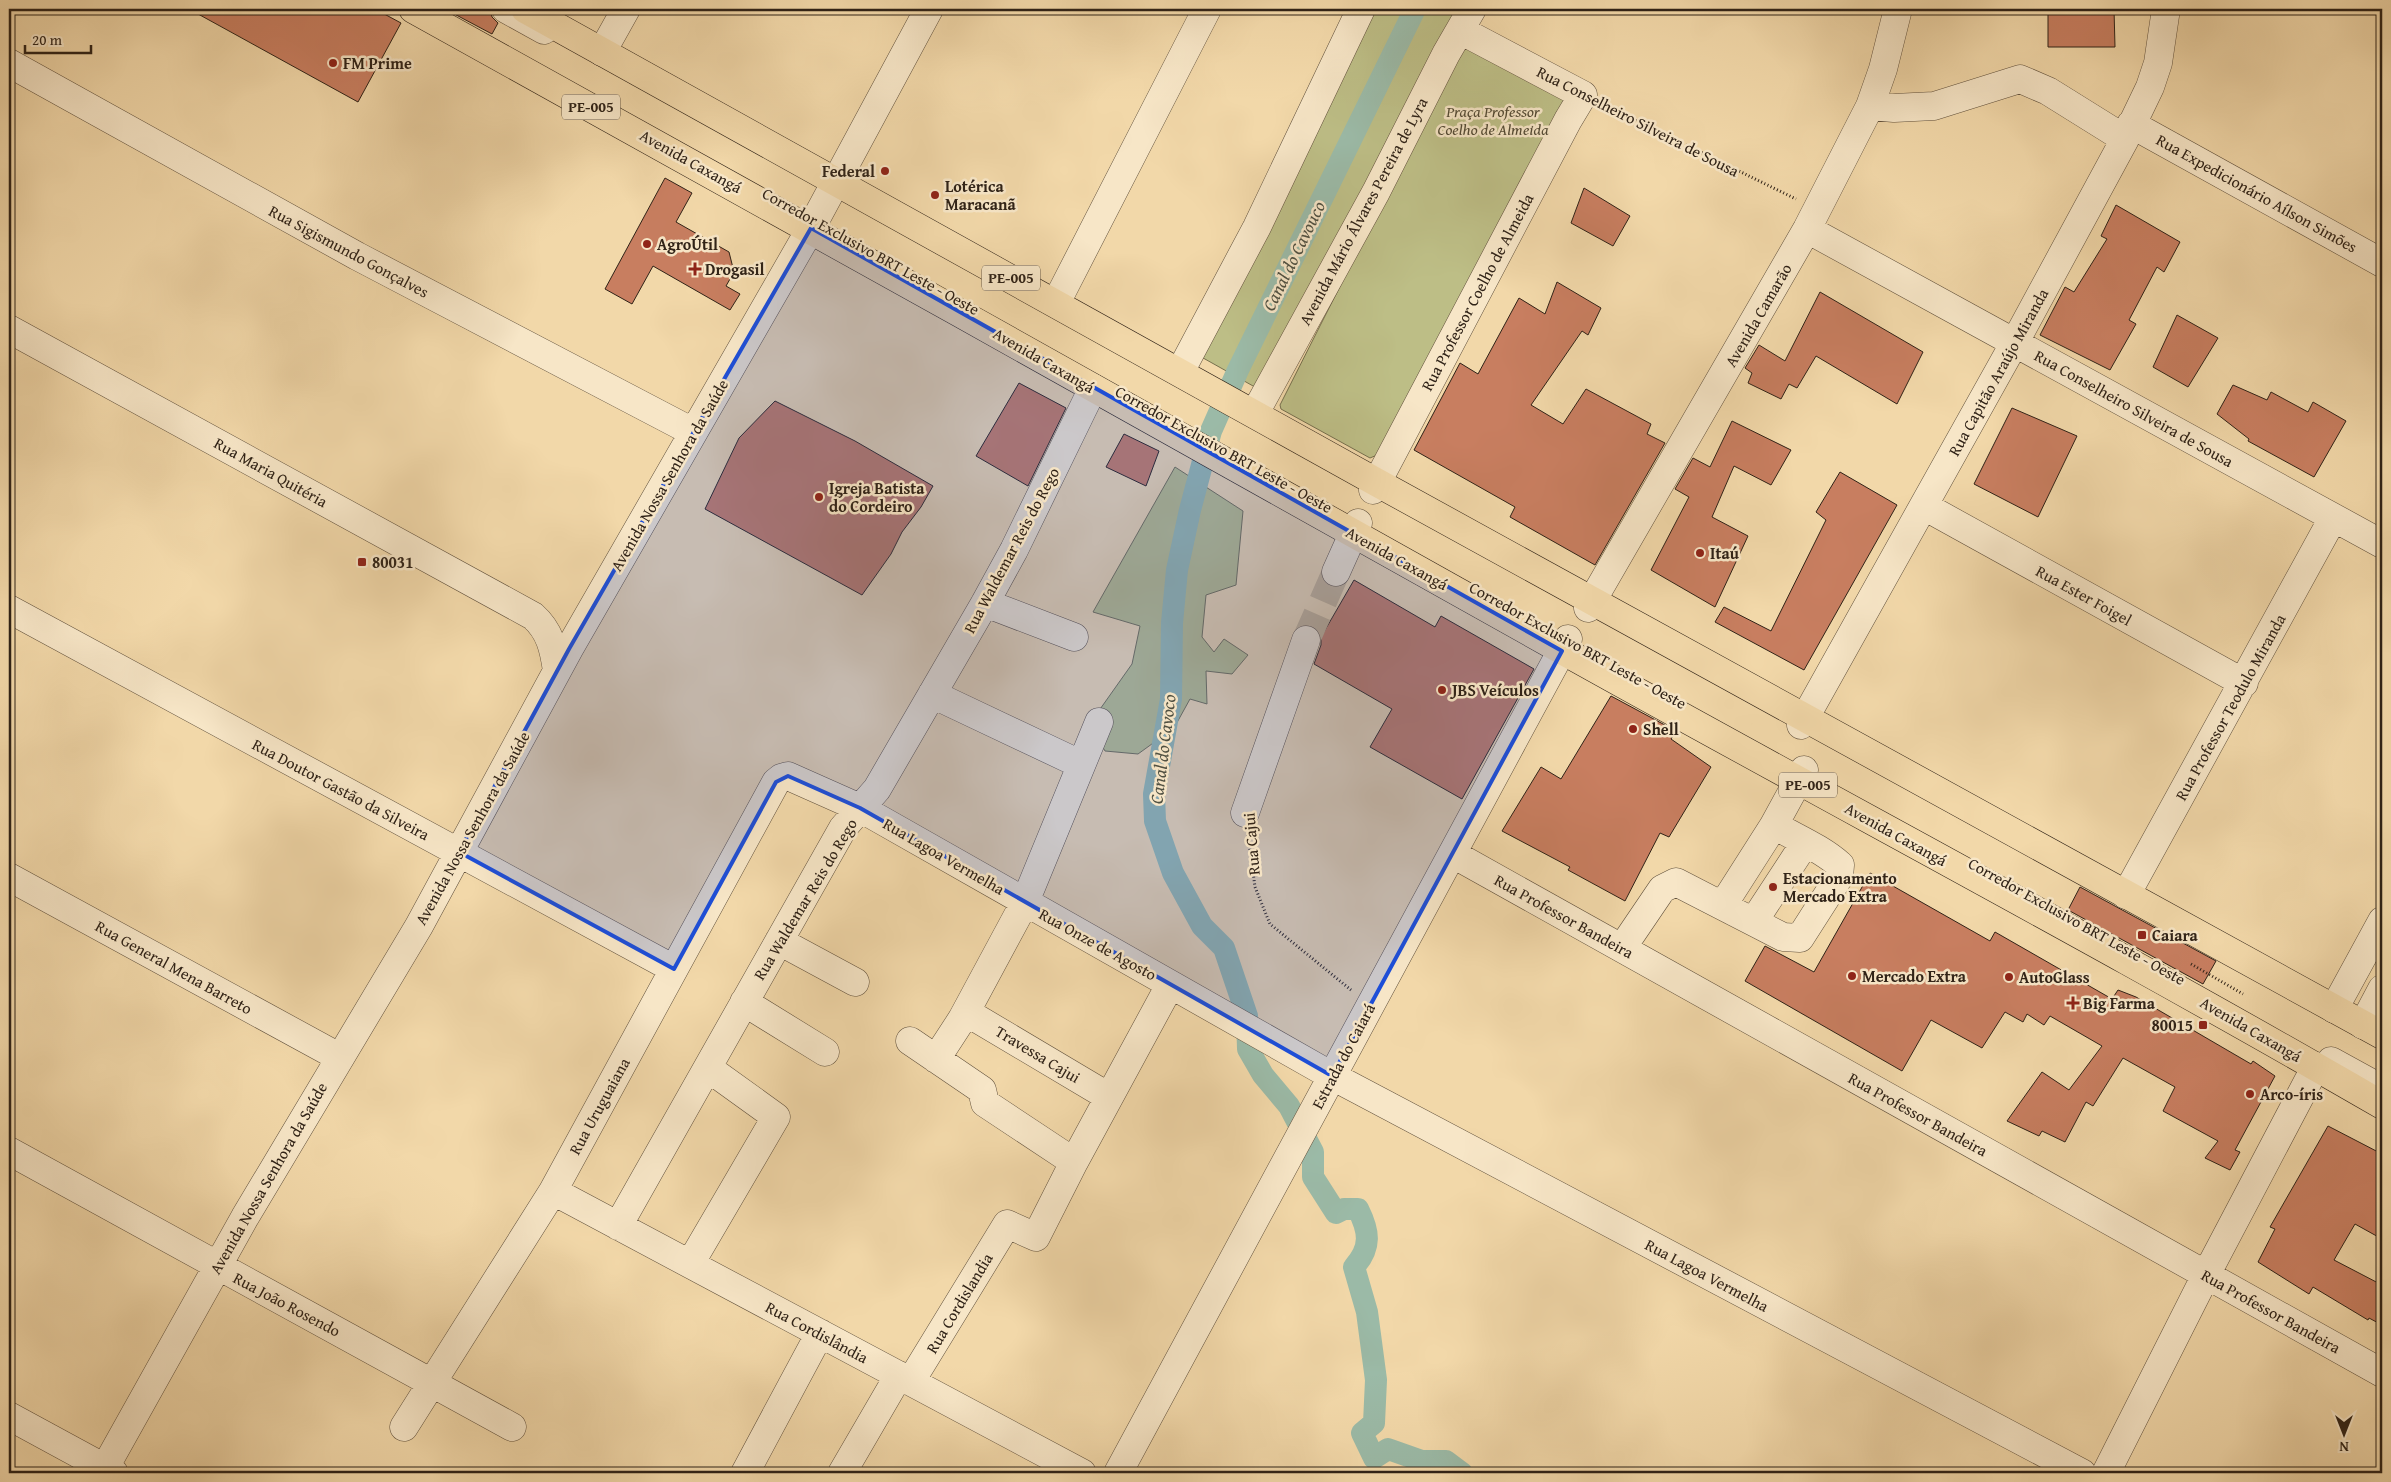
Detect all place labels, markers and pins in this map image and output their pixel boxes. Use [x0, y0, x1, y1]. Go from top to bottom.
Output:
place label: FM Prime [343, 51, 412, 75]
marker: FM Prime [327, 57, 339, 69]
place label: Federal [822, 159, 875, 183]
marker: Federal [879, 165, 891, 177]
place label: Lotérica Maracanã [945, 174, 1016, 216]
marker: Lotérica Maracanã [929, 189, 941, 201]
place label: AgroÚtil [657, 232, 718, 256]
marker: AgroÚtil [641, 238, 653, 250]
place label: Drogasil [705, 257, 765, 281]
marker: Drogasil [689, 263, 701, 275]
place label: Igreja Batista do Cordeiro [829, 476, 925, 518]
marker: Igreja Batista do Cordeiro [813, 491, 825, 503]
place label: Itaú [1710, 541, 1740, 565]
marker: Itaú [1694, 547, 1706, 559]
place label: 80031 [372, 550, 413, 574]
marker: 80031 [356, 556, 368, 568]
place label: JBS Veículos [1449, 678, 1539, 702]
marker: JBS Veículos [1436, 684, 1448, 696]
place label: Shell [1643, 717, 1679, 741]
marker: Shell [1627, 723, 1639, 735]
place label: Estacionamento Mercado Extra [1783, 866, 1897, 908]
marker: Estacionamento Mercado Extra [1767, 881, 1779, 893]
place label: Caiara [2152, 923, 2199, 947]
marker: Caiara [2136, 929, 2148, 941]
place label: Mercado Extra [1862, 964, 1967, 988]
place label: AutoGlass [2019, 965, 2090, 989]
marker: Mercado Extra [1846, 970, 1858, 982]
marker: AutoGlass [2003, 971, 2015, 983]
place label: Big Farma [2083, 991, 2156, 1015]
marker: Big Farma [2067, 997, 2079, 1009]
place label: 80015 [2152, 1013, 2193, 1037]
marker: 80015 [2197, 1019, 2209, 1031]
place label: Arco-íris [2260, 1082, 2323, 1106]
marker: Arco-íris [2244, 1088, 2256, 1100]

